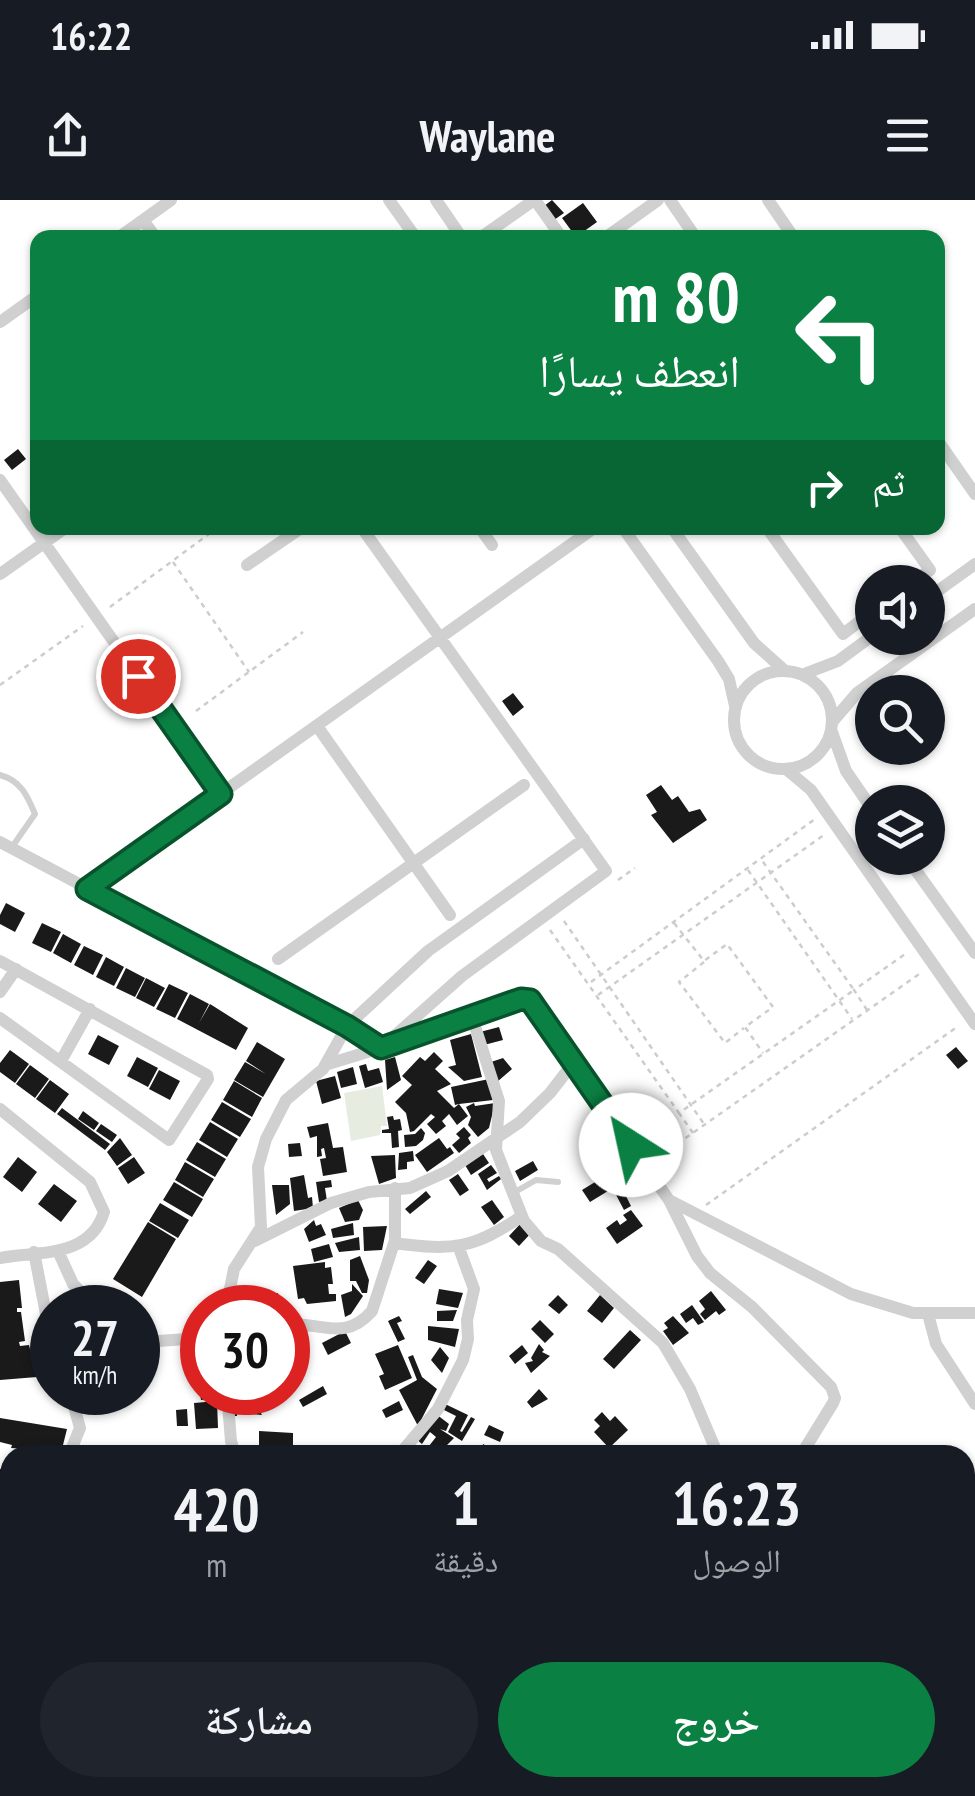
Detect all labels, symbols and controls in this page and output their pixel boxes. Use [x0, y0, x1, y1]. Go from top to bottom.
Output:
text: 16:22 [50, 11, 132, 60]
text: Waylane [420, 106, 556, 164]
icon: share [40, 108, 95, 163]
icon: menu [880, 108, 935, 163]
text: 80 m [612, 251, 740, 341]
icon: left [775, 270, 905, 400]
text: انعطف يسارًا [539, 341, 740, 399]
text: ثم [872, 457, 905, 506]
icon: right [797, 460, 852, 515]
map controls [855, 565, 945, 875]
button: sound [855, 565, 945, 655]
pin [96, 634, 181, 719]
icon: arrive [111, 649, 166, 704]
button: search [855, 675, 945, 765]
button: layers [855, 785, 945, 875]
position arrow [579, 1093, 683, 1197]
speed limit sign: 30 [180, 1285, 310, 1415]
text: 27 [71, 1305, 119, 1370]
text: km/h [73, 1359, 117, 1391]
text: 1 [451, 1464, 480, 1542]
text: 16:23 [672, 1464, 801, 1542]
text: 420 [174, 1470, 260, 1548]
text: دقيقة [433, 1539, 498, 1581]
text: الوصول [692, 1539, 781, 1581]
text: m [206, 1544, 227, 1586]
button: مشاركة [40, 1662, 478, 1777]
button: خروج [498, 1662, 935, 1777]

